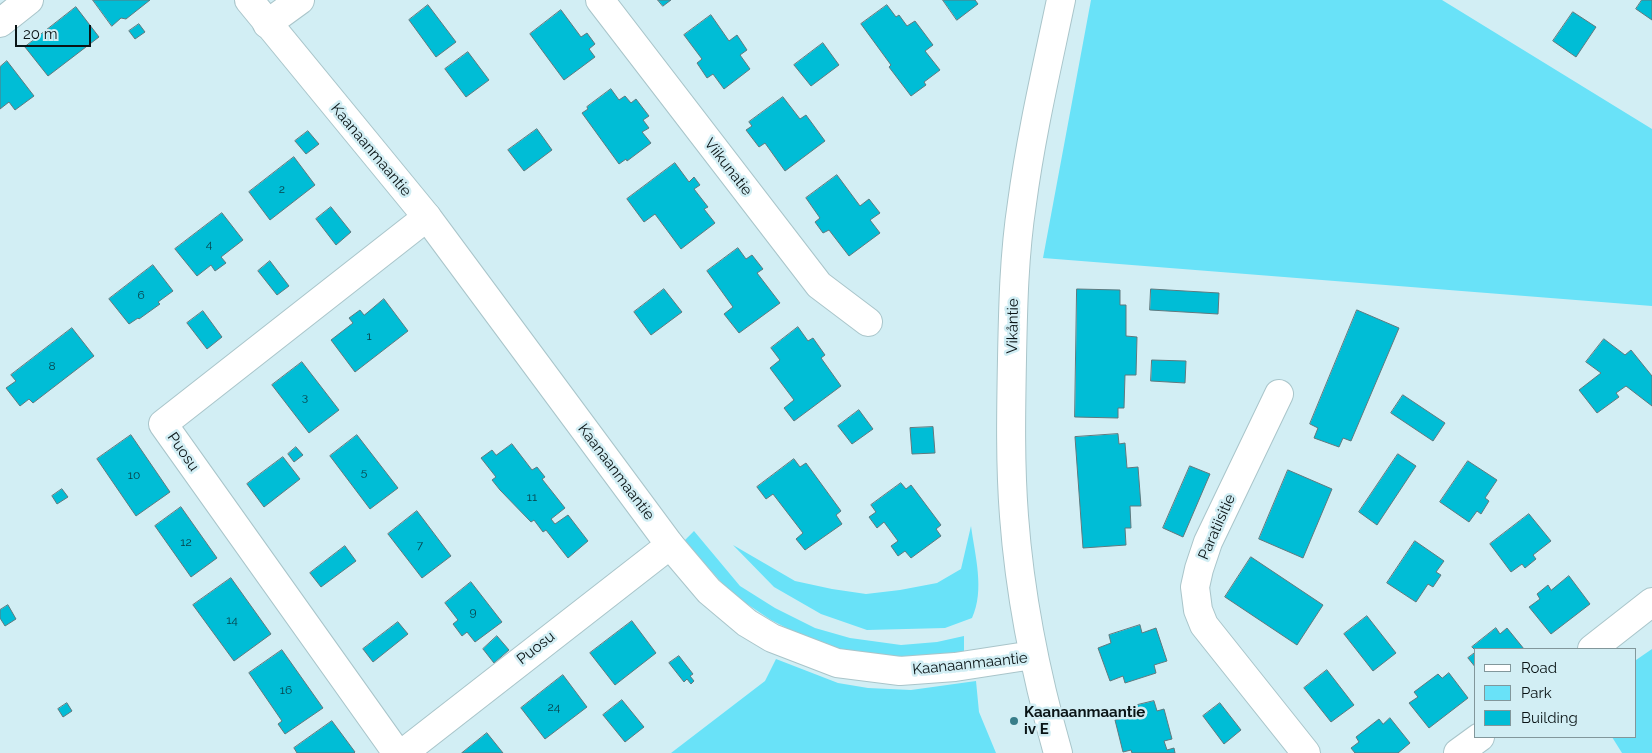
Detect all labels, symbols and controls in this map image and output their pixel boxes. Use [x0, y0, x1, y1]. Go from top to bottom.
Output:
scale bar [18, 15, 94, 47]
text: 20 m [23, 25, 58, 43]
street label: Kaanaanmaantie [327, 100, 415, 200]
street label: Viikunatie [700, 135, 756, 199]
house number: 2 [279, 182, 285, 196]
house number: 4 [206, 237, 212, 251]
house number: 6 [137, 288, 145, 302]
street label: Vikåntie [1004, 298, 1022, 354]
house number: 1 [366, 329, 372, 343]
house number: 8 [48, 359, 56, 373]
house number: 3 [302, 390, 308, 404]
street label: Kaanaanmaantie [574, 420, 658, 524]
street label: Puosu [163, 429, 203, 475]
house number: 5 [361, 465, 367, 479]
house number: 10 [128, 468, 140, 482]
house number: 11 [527, 490, 537, 504]
street label: Paratiisitie [1195, 491, 1239, 563]
house number: 12 [180, 535, 192, 549]
house number: 7 [417, 538, 423, 552]
house number: 9 [469, 605, 477, 619]
house number: 14 [226, 613, 238, 627]
street label: Puosu [513, 628, 559, 668]
legend [1474, 648, 1637, 738]
street label: Kaanaanmaantie [912, 649, 1028, 679]
text: Road [1521, 659, 1557, 677]
house number: 16 [280, 683, 292, 697]
text: Park [1521, 684, 1552, 702]
house number: 24 [548, 700, 560, 714]
place label: Kaanaanmaantie iv E [1024, 703, 1145, 738]
text: Building [1521, 709, 1578, 727]
marker: Kaanaanmaantie iv E [1008, 715, 1020, 727]

